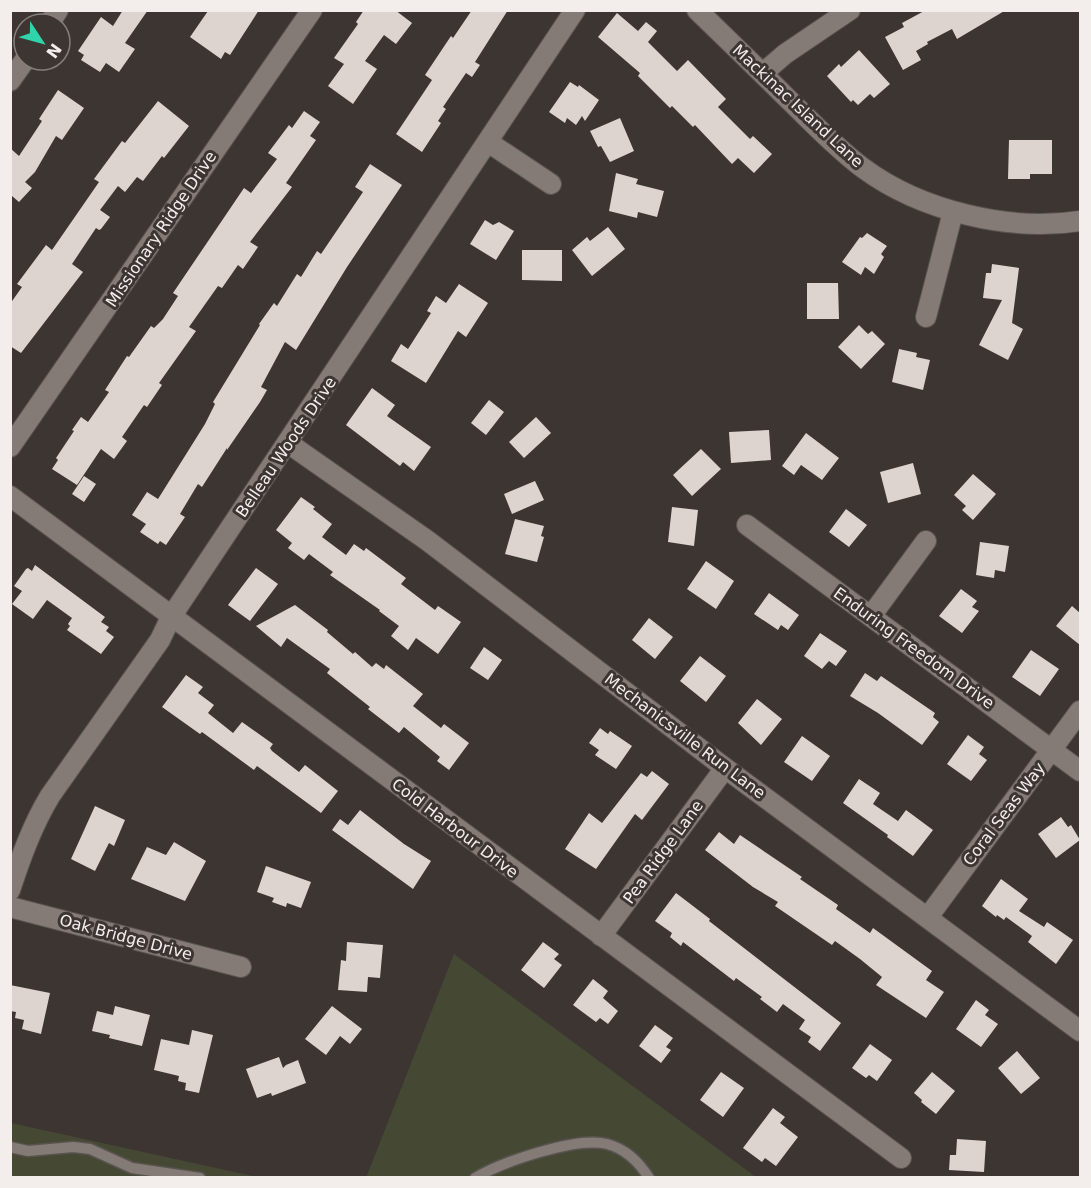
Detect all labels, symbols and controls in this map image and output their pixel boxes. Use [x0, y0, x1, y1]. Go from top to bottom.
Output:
north arrow [12, 12, 72, 72]
text: N [42, 40, 65, 62]
street label: Mackinac Island Lane [729, 41, 867, 171]
street label: Missionary Ridge Drive [102, 148, 220, 310]
street label: Belleau Woods Drive [232, 373, 340, 521]
street label: Enduring Freedom Drive [830, 583, 998, 713]
street label: Mechanicsville Run Lane [601, 669, 769, 803]
street label: Coral Seas Way [959, 759, 1049, 869]
street label: Cold Harbour Drive [388, 774, 522, 882]
street label: Pea Ridge Lane [619, 797, 707, 907]
street label: Oak Bridge Drive [58, 910, 194, 964]

